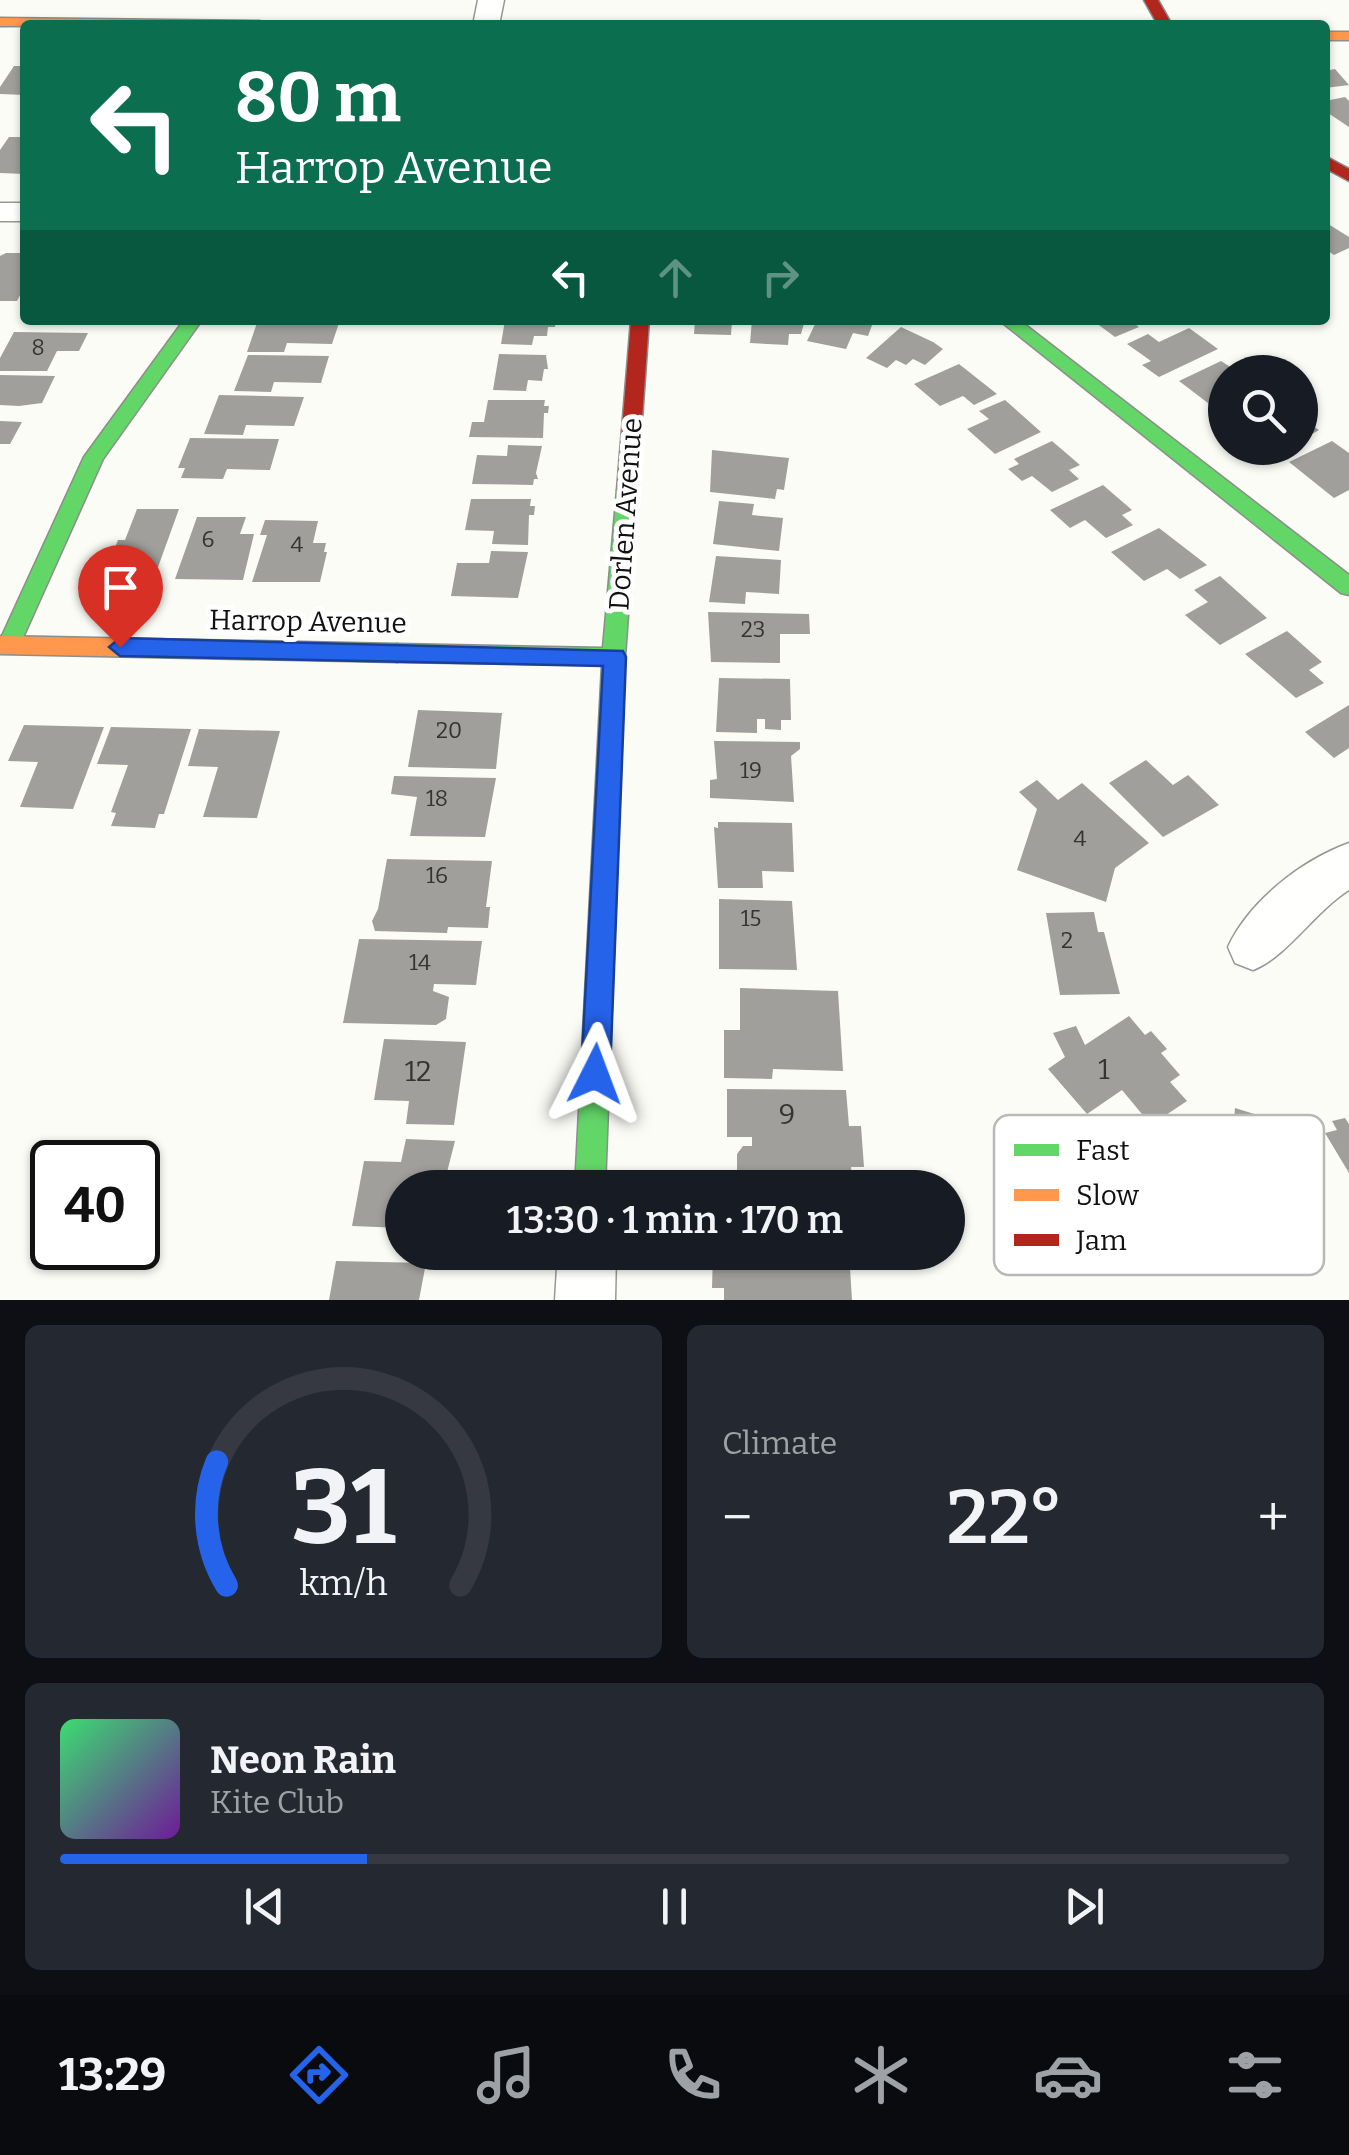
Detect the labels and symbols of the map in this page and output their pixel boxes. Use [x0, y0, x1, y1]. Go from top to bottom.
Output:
house number: 8 [31, 334, 45, 361]
street label: Dorlen Avenue [602, 417, 649, 611]
house number: 6 [202, 526, 214, 553]
house number: 4 [291, 531, 304, 558]
pin [78, 545, 163, 648]
street label: Harrop Avenue [209, 603, 407, 640]
house number: 23 [741, 616, 765, 643]
house number: 20 [436, 717, 462, 744]
house number: 19 [740, 757, 762, 784]
house number: 18 [426, 785, 448, 812]
house number: 4 [1074, 825, 1087, 852]
house number: 16 [426, 862, 448, 889]
house number: 15 [741, 905, 761, 932]
house number: 2 [1061, 927, 1073, 954]
house number: 14 [409, 949, 431, 976]
position arrow [543, 1022, 647, 1126]
house number: 1 [1098, 1053, 1110, 1086]
house number: 12 [405, 1055, 431, 1088]
house number: 9 [779, 1098, 795, 1131]
legend [994, 1115, 1324, 1275]
text: Fast [1076, 1134, 1130, 1167]
speed limit sign: 40 [30, 1140, 160, 1270]
text: Slow [1076, 1179, 1139, 1212]
text: Jam [1075, 1224, 1127, 1257]

